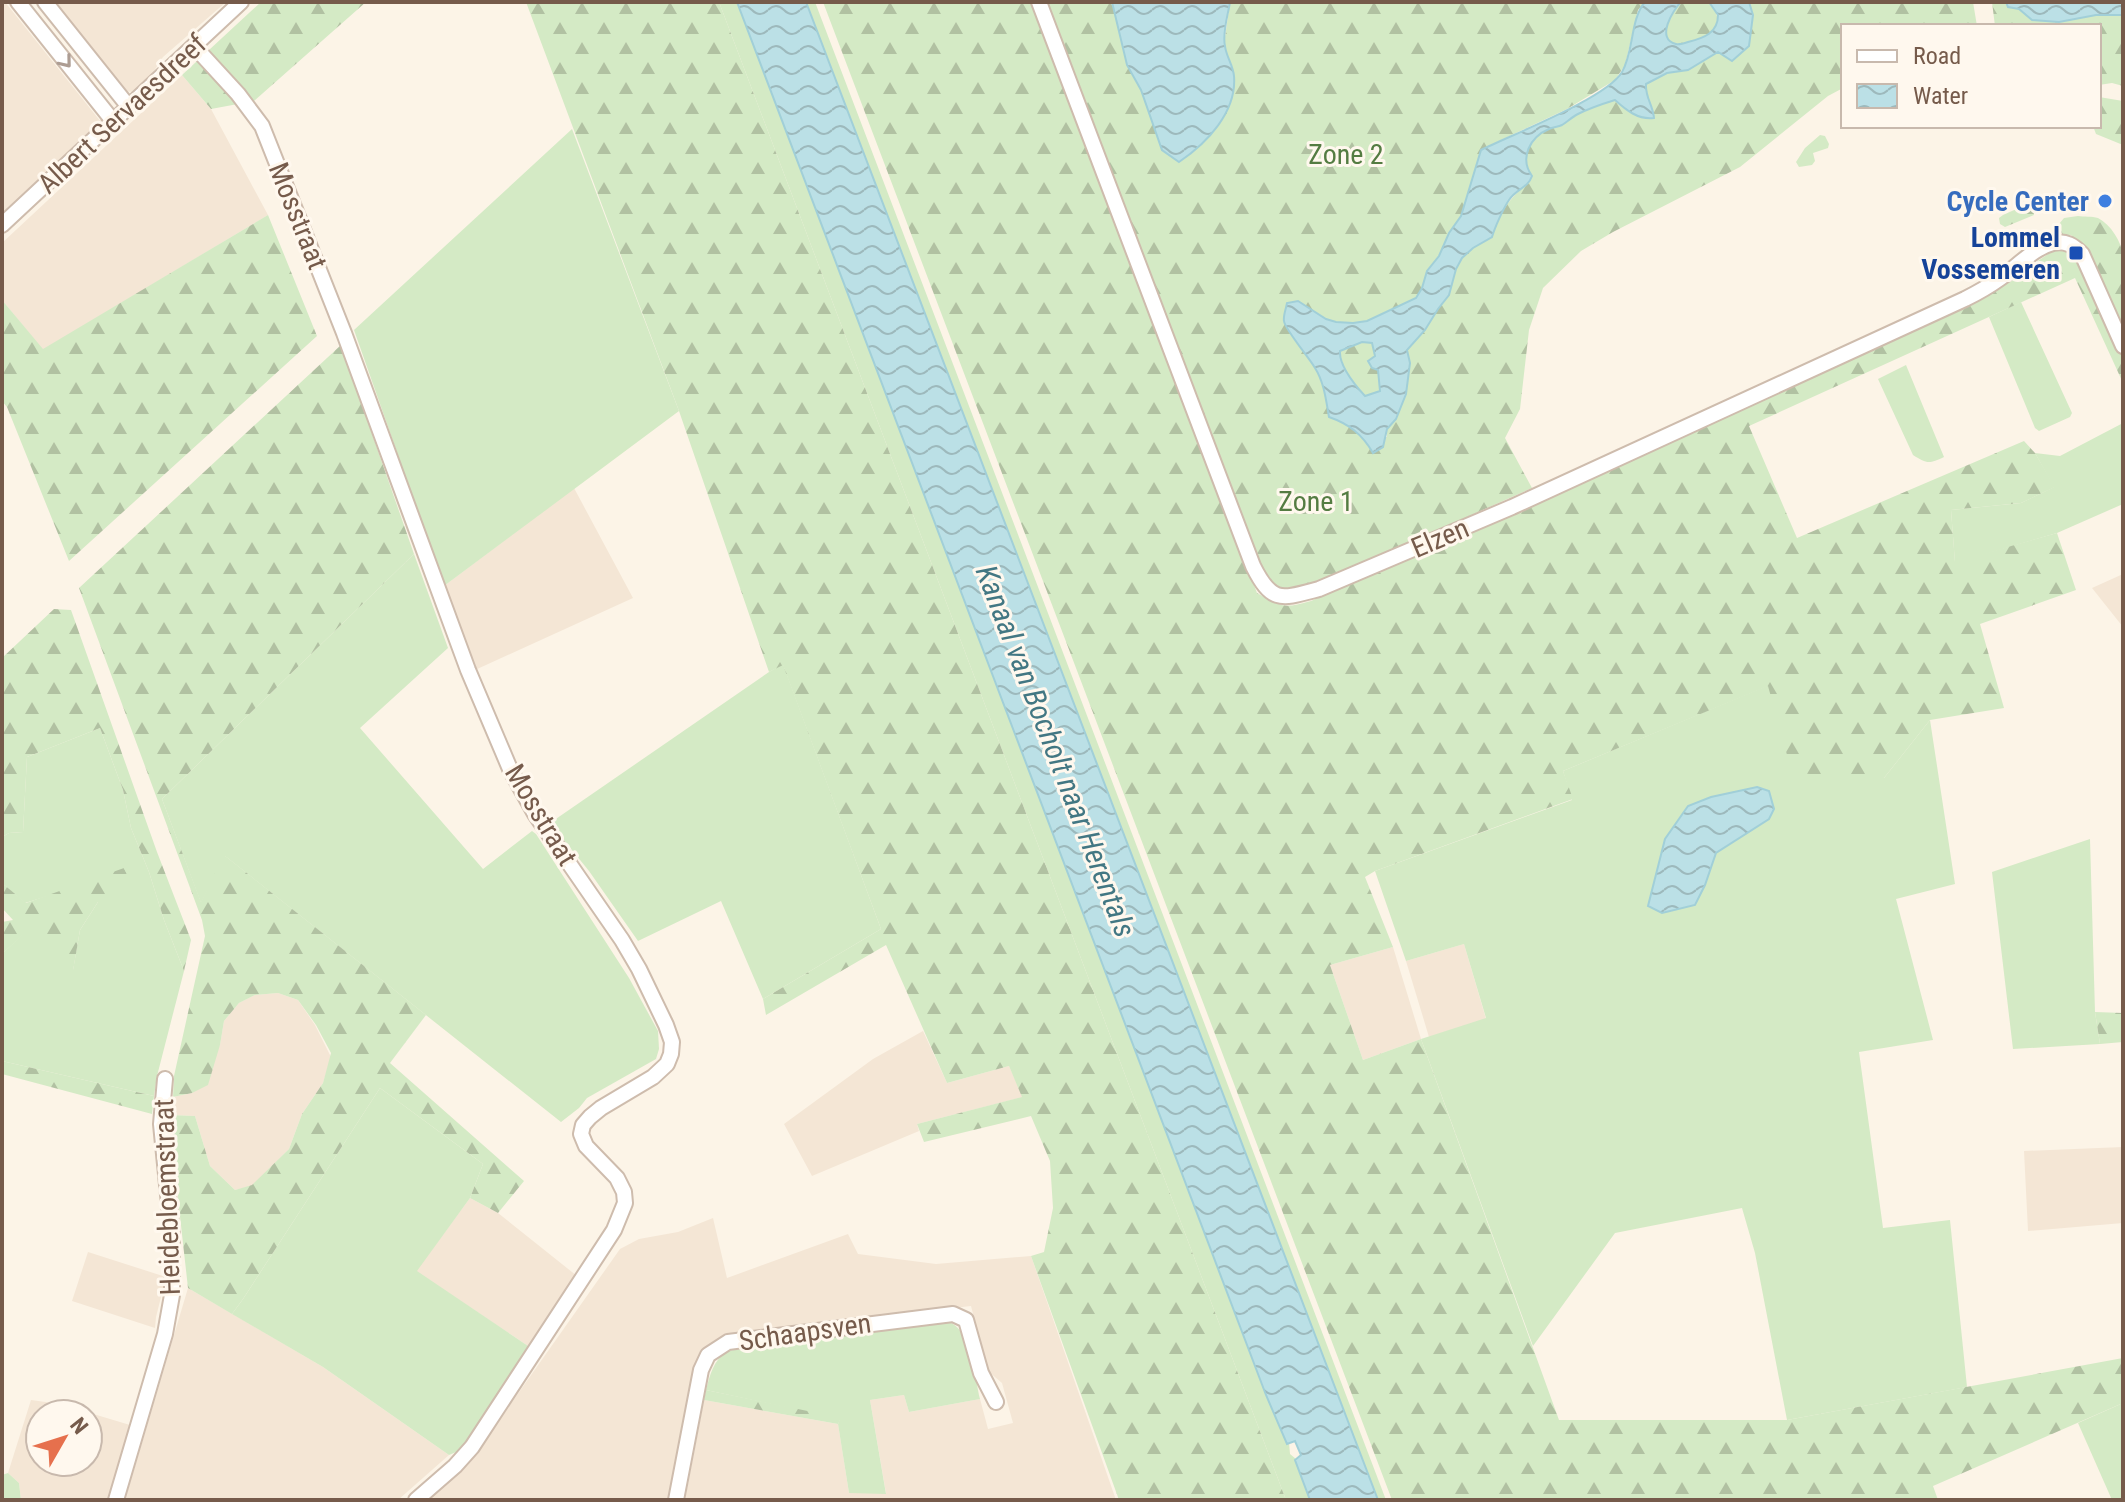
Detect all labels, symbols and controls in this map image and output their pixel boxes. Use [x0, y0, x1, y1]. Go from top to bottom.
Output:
legend [1841, 24, 2101, 128]
street label: Albert Servaesdreef [31, 27, 213, 200]
text: Road [1913, 42, 1961, 70]
one-way arrow [56, 52, 70, 67]
text: Water [1913, 82, 1968, 110]
park label: Zone 2 [1308, 138, 1384, 171]
street label: Mosstraat [262, 158, 334, 274]
place label: Cycle Center [1947, 185, 2089, 218]
marker: Cycle Center [2096, 192, 2114, 210]
place label: Lommel Vossemeren [1921, 221, 2060, 286]
marker: Lommel Vossemeren [2067, 244, 2085, 262]
park label: Zone 1 [1278, 485, 1354, 518]
street label: Elzen [1406, 511, 1474, 565]
water label: Kanaal van Bocholt naar Herentals [969, 560, 1143, 942]
street label: Mosstraat [498, 758, 584, 872]
street label: Heidebloemstraat [147, 1098, 187, 1296]
street label: Schaapsven [737, 1306, 873, 1358]
north arrow [24, 1398, 104, 1478]
text: N [65, 1413, 93, 1439]

